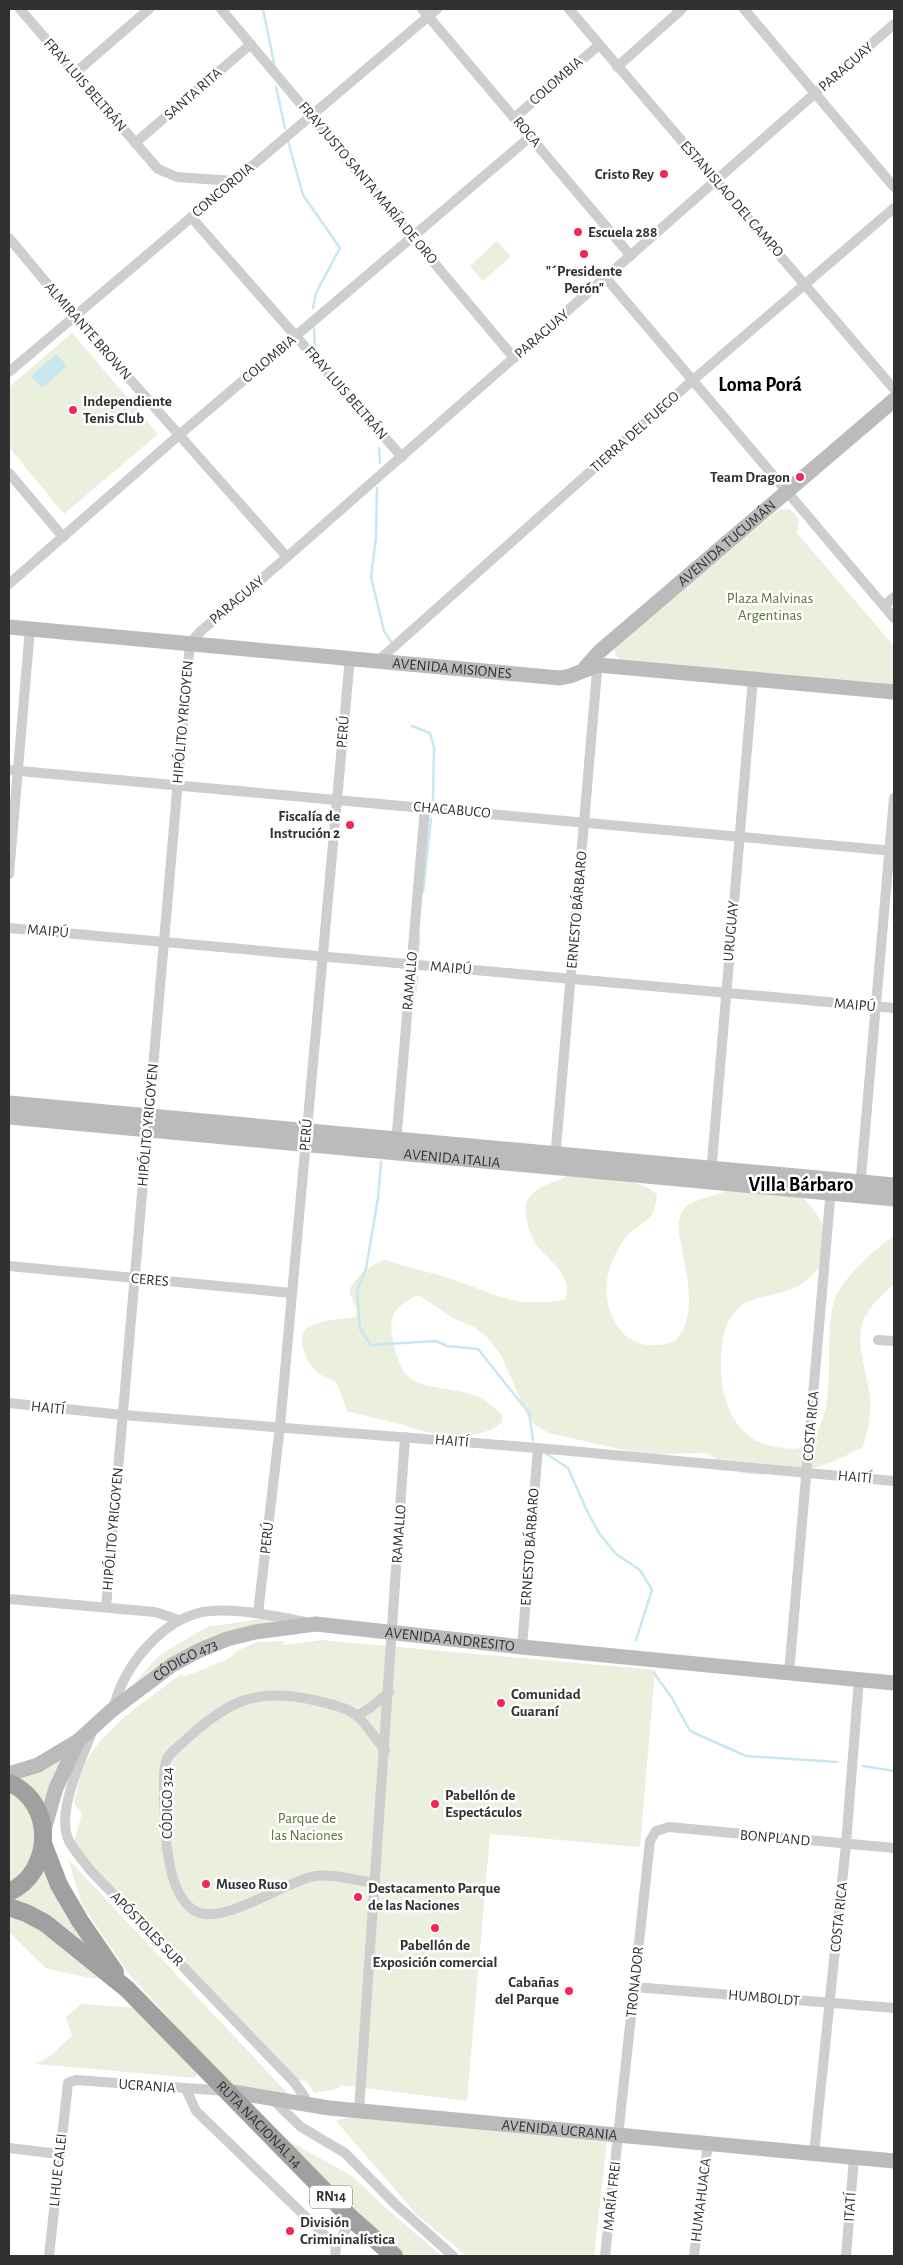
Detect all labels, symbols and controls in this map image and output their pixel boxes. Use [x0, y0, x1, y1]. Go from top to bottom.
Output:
street label: FRAY LUIS BELTRÁN [41, 34, 131, 134]
street label: PARAGUAY [816, 39, 876, 94]
street label: COLOMBIA [526, 54, 586, 108]
street label: SANTA RITA [161, 65, 225, 123]
street label: FRAY JUSTO SANTA MARÍA DE ORO [296, 98, 442, 267]
street label: ROCA [510, 114, 544, 150]
street label: ESTANISLAO DEL CAMPO [678, 138, 786, 260]
street label: CONCORDIA [189, 160, 257, 220]
place label: Cristo Rey [595, 167, 654, 182]
marker: Cristo Rey [658, 168, 670, 180]
place label: Escuela 288 [588, 225, 657, 240]
marker: Escuela 288 [572, 226, 584, 238]
marker: "´Presidente Perón" [578, 248, 590, 260]
place label: "´Presidente Perón" [546, 264, 622, 296]
street label: ALMIRANTE BROWN [42, 279, 134, 383]
street label: PARAGUAY [512, 306, 572, 361]
street label: COLOMBIA [239, 332, 299, 386]
street label: FRAY LUIS BELTRÁN [302, 342, 392, 442]
district label: Loma Porá [718, 375, 802, 395]
street label: TIERRA DEL FUEGO [588, 388, 682, 476]
place label: Independiente Tenis Club [83, 394, 172, 426]
marker: Independiente Tenis Club [67, 404, 79, 416]
place label: Team Dragon [710, 470, 790, 485]
marker: Team Dragon [794, 471, 806, 483]
street label: AVENIDA TUCUMÁN [675, 497, 778, 589]
street label: PARAGUAY [207, 573, 267, 627]
park label: Plaza Malvinas Argentinas [727, 591, 813, 623]
street label: AVENIDA MISIONES [392, 655, 512, 681]
street label: HIPÓLITO YRIGOYEN [168, 659, 196, 784]
street label: PERÚ [332, 715, 352, 749]
street label: CHACABUCO [413, 799, 491, 821]
place label: Fiscalía de Instrución 2 [270, 809, 340, 841]
marker: Fiscalía de Instrución 2 [344, 819, 356, 831]
street label: ERNESTO BÁRBARO [562, 850, 590, 969]
street label: URUGUAY [721, 900, 741, 962]
street label: MAIPÚ [27, 920, 70, 940]
street label: RAMALLO [400, 951, 420, 1011]
street label: MAIPÚ [430, 957, 473, 977]
street label: MAIPÚ [834, 994, 877, 1014]
street label: HIPÓLITO YRIGOYEN [133, 1062, 161, 1187]
street label: PERÚ [295, 1118, 315, 1152]
street label: AVENIDA ITALIA [403, 1146, 501, 1170]
district label: Villa Bárbaro [749, 1175, 854, 1195]
street label: CERES [131, 1271, 169, 1289]
street label: COSTA RICA [800, 1390, 822, 1462]
street label: HAITÍ [30, 1397, 66, 1417]
street label: HAITÍ [434, 1430, 470, 1450]
street label: HIPÓLITO YRIGOYEN [98, 1466, 126, 1591]
street label: HAITÍ [837, 1466, 873, 1486]
street label: ERNESTO BÁRBARO [516, 1487, 542, 1606]
street label: RAMALLO [389, 1504, 409, 1564]
street label: PERÚ [256, 1521, 276, 1555]
street label: AVENIDA ANDRESITO [384, 1624, 515, 1654]
street label: CÓDIGO 473 [150, 1636, 220, 1684]
place label: Comunidad Guaraní [511, 1687, 581, 1719]
marker: Comunidad Guaraní [495, 1697, 507, 1709]
street label: CÓDIGO 324 [158, 1767, 175, 1839]
place label: Pabellón de Espectáculos [445, 1788, 522, 1820]
marker: Pabellón de Espectáculos [429, 1798, 441, 1810]
park label: Parque de las Naciones [271, 1811, 343, 1843]
street label: BONPLAND [739, 1827, 811, 1849]
place label: Museo Ruso [216, 1877, 288, 1892]
marker: Museo Ruso [200, 1878, 212, 1890]
place label: Destacamento Parque de las Naciones [368, 1881, 500, 1913]
street label: COSTA RICA [828, 1881, 850, 1953]
street label: APÓSTOLES SUR [108, 1888, 188, 1969]
marker: Destacamento Parque de las Naciones [352, 1891, 364, 1903]
marker: Pabellón de Exposición comercial [429, 1922, 441, 1934]
place label: Pabellón de Exposición comercial [373, 1938, 497, 1970]
street label: TRONADOR [624, 1946, 646, 2018]
place label: Cabañas del Parque [495, 1975, 559, 2007]
marker: Cabañas del Parque [563, 1985, 575, 1997]
street label: HUMBOLDT [728, 1987, 801, 2009]
street label: UCRANIA [118, 2077, 176, 2095]
street label: RUTA NACIONAL 14 [214, 2078, 305, 2171]
street label: AVENIDA UCRANIA [501, 2117, 618, 2143]
street label: LIHUE CALEI [47, 2133, 69, 2207]
street label: HUMAHUACA [688, 2157, 714, 2243]
street label: MARÍA FREI [599, 2160, 623, 2232]
road number: RN14 [310, 2186, 352, 2208]
street label: ITATÍ [839, 2192, 859, 2222]
place label: División Crimininalística [300, 2215, 395, 2247]
marker: División Crimininalística [284, 2225, 296, 2237]

